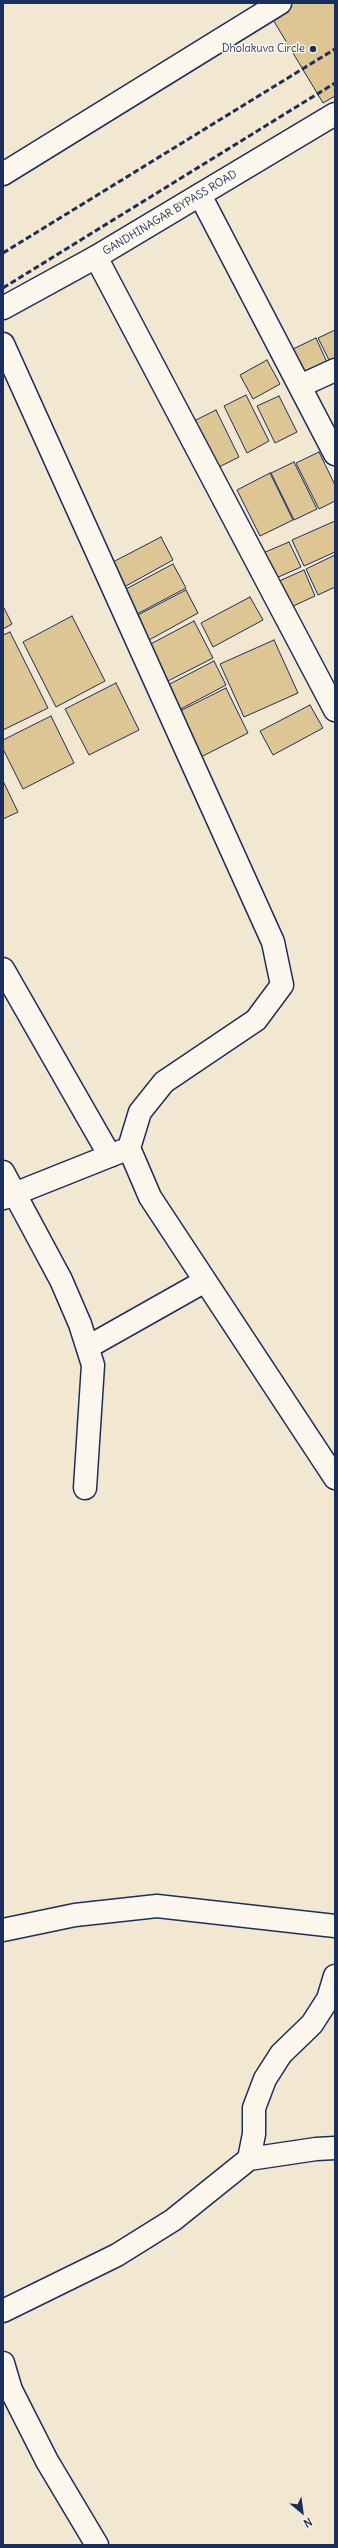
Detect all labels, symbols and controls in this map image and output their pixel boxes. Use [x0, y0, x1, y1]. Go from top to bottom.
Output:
place label: Dholakuva Circle [222, 42, 305, 56]
marker: Dholakuva Circle [308, 44, 318, 54]
street label: GANDHINAGAR BYPASS ROAD [101, 168, 239, 258]
north arrow [282, 2492, 322, 2532]
text: N [301, 2515, 315, 2530]

